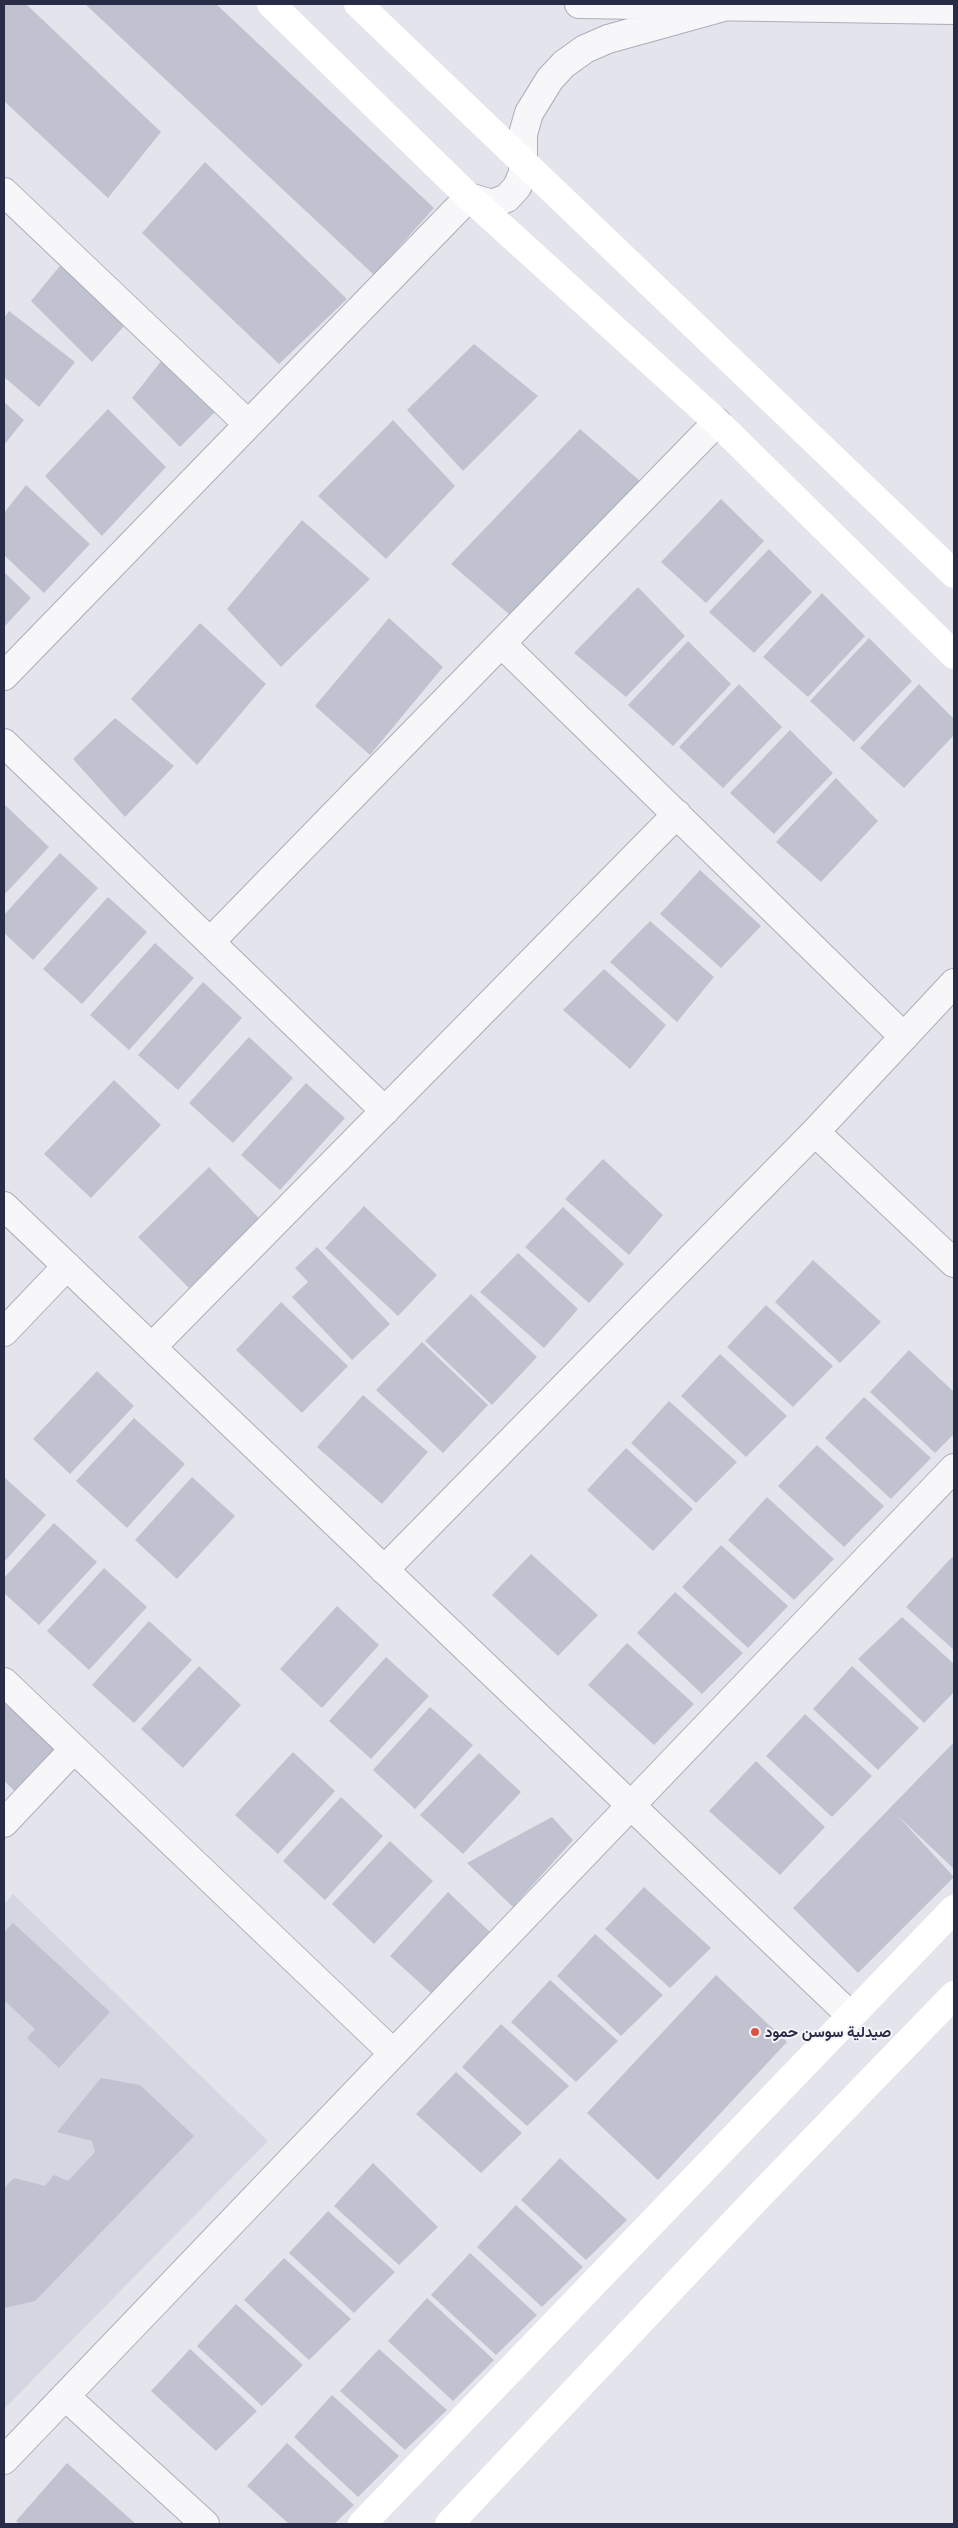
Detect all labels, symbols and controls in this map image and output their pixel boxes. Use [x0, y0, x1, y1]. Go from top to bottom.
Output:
place label: صيدلية سوسن حمود [765, 2023, 891, 2041]
marker: صيدلية سوسن حمود [749, 2026, 761, 2038]

